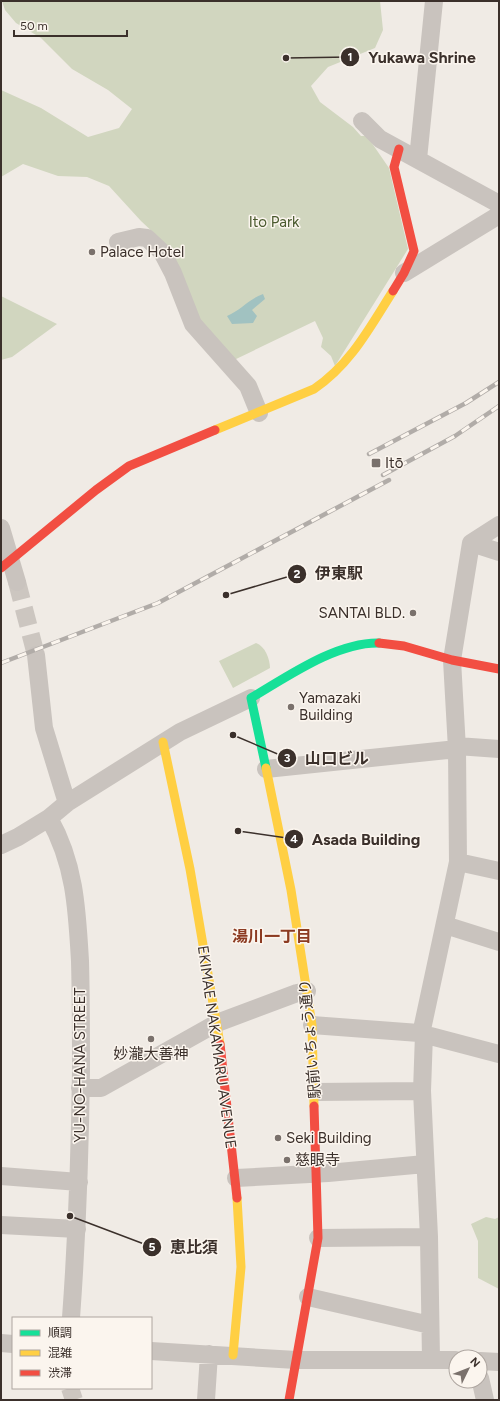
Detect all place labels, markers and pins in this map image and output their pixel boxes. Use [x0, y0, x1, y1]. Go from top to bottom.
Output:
callout: Yukawa Shrine [340, 43, 483, 71]
place label: Palace Hotel [100, 243, 184, 261]
marker: Palace Hotel [87, 247, 97, 257]
place label: Itō [385, 454, 404, 472]
marker: Itō [370, 457, 382, 469]
callout: 伊東駅 [287, 560, 371, 588]
place label: SANTAI BLD. [318, 604, 405, 622]
marker: SANTAI BLD. [408, 608, 418, 618]
place label: Yamazaki Building [299, 689, 361, 724]
marker: Yamazaki Building [286, 702, 296, 712]
callout: 山口ビル [277, 744, 377, 772]
callout: Asada Building [284, 825, 429, 853]
marker: 妙瀧大善神 [146, 1034, 156, 1044]
place label: 妙瀧大善神 [113, 1045, 189, 1063]
place label: Seki Building [286, 1129, 372, 1147]
marker: Seki Building [273, 1133, 283, 1143]
place label: 慈眼寺 [295, 1151, 340, 1169]
marker: 慈眼寺 [282, 1155, 292, 1165]
callout: 恵比須 [142, 1233, 226, 1261]

